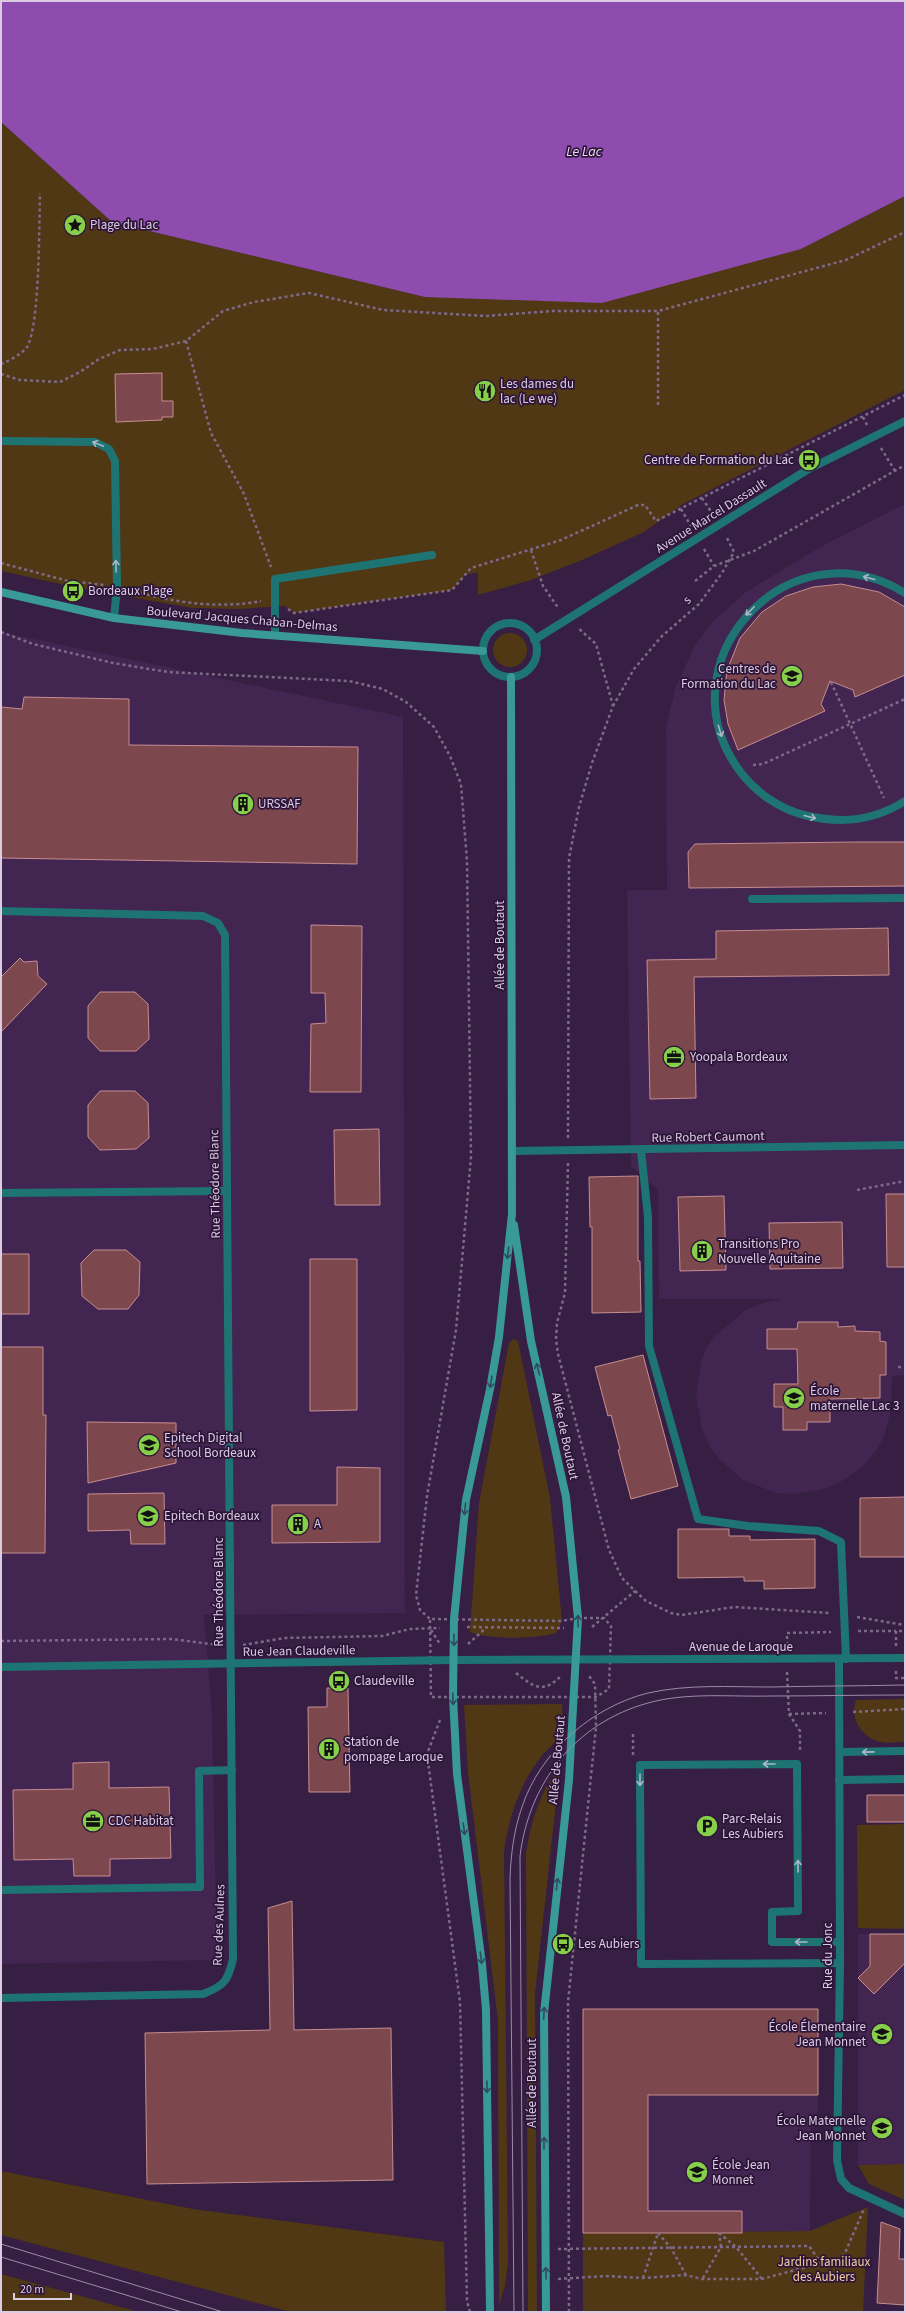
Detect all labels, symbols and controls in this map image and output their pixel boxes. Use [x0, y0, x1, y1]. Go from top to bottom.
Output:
water label: Le Lac [566, 142, 603, 162]
place icon: Plage du Lac [62, 212, 88, 238]
place label: Plage du Lac [90, 216, 158, 234]
place label: Les dames du lac (Le we) [500, 375, 574, 408]
restaurant icon: Les dames du lac (Le we) [472, 378, 498, 404]
one-way arrow [92, 440, 104, 448]
bus stop icon: Centre de Formation du Lac [796, 447, 822, 473]
place label: Centre de Formation du Lac [644, 451, 794, 469]
street label: Avenue Marcel Dassault [652, 474, 770, 558]
one-way arrow [113, 560, 120, 573]
one-way arrow [863, 573, 876, 581]
bus stop icon: Bordeaux Plage [60, 578, 86, 604]
place label: Bordeaux Plage [88, 582, 173, 600]
street label: s [679, 591, 696, 608]
street label: Boulevard Jacques Chaban-Delmas [146, 602, 339, 636]
one-way arrow [745, 606, 755, 616]
place label: Centres de Formation du Lac [681, 660, 776, 693]
school or university icon: Centres de Formation du Lac [779, 663, 805, 689]
one-way arrow [717, 725, 724, 738]
building icon: URSSAF [230, 791, 256, 817]
place label: URSSAF [258, 795, 301, 813]
one-way arrow [803, 813, 816, 821]
street label: Allée de Boutaut [491, 900, 509, 990]
office icon: Yoopala Bordeaux [661, 1044, 687, 1070]
place label: Yoopala Bordeaux [689, 1048, 788, 1066]
street label: Rue Robert Caumont [651, 1127, 765, 1147]
street label: Rue Théodore Blanc [205, 1129, 225, 1239]
place label: Transitions Pro Nouvelle Aquitaine [718, 1235, 821, 1268]
building icon: Transitions Pro Nouvelle Aquitaine [689, 1238, 715, 1264]
one-way arrow [504, 1246, 511, 1259]
one-way arrow [533, 1362, 541, 1375]
one-way arrow [487, 1375, 495, 1388]
place label: École maternelle Lac 3 [810, 1382, 899, 1415]
school or university icon: École maternelle Lac 3 [781, 1385, 807, 1411]
street label: Allée de Boutaut [547, 1390, 583, 1482]
place label: Epitech Digital School Bordeaux [164, 1429, 256, 1462]
school or university icon: Epitech Digital School Bordeaux [136, 1432, 162, 1458]
one-way arrow [461, 1502, 469, 1515]
school or university icon: Epitech Bordeaux [135, 1503, 161, 1529]
place label: Epitech Bordeaux [164, 1507, 260, 1525]
building icon: A [285, 1511, 311, 1537]
place label: A [314, 1515, 322, 1533]
street label: Rue Théodore Blanc [210, 1537, 228, 1647]
one-way arrow [574, 1615, 582, 1628]
one-way arrow [450, 1633, 458, 1646]
street label: Avenue de Laroque [689, 1638, 793, 1656]
street label: Rue Jean Claudeville [242, 1641, 356, 1661]
bus stop icon: Claudeville [326, 1668, 352, 1694]
place label: Claudeville [354, 1672, 414, 1690]
one-way arrow [449, 1692, 457, 1705]
street label: Allée de Boutaut [544, 1714, 570, 1805]
place label: Station de pompage Laroque [344, 1733, 443, 1766]
building icon: Station de pompage Laroque [316, 1736, 342, 1762]
one-way arrow [862, 1748, 875, 1756]
one-way arrow [763, 1760, 776, 1768]
one-way arrow [636, 1773, 644, 1786]
office icon: CDC Habitat [80, 1808, 106, 1834]
place label: Parc-Relais Les Aubiers [722, 1810, 784, 1843]
place label: CDC Habitat [108, 1812, 174, 1830]
parking icon: Parc-Relais Les Aubiers [694, 1813, 720, 1839]
one-way arrow [460, 1822, 468, 1835]
one-way arrow [794, 1860, 802, 1873]
one-way arrow [553, 1878, 561, 1891]
street label: Rue des Aulnes [209, 1883, 229, 1966]
street label: Rue du Jonc [819, 1923, 837, 1989]
bus stop icon: Les Aubiers [550, 1931, 576, 1957]
place label: Les Aubiers [578, 1935, 640, 1953]
one-way arrow [795, 1938, 808, 1946]
one-way arrow [477, 1951, 485, 1964]
one-way arrow [540, 2007, 548, 2020]
place label: École Élementaire Jean Monnet [769, 2018, 867, 2051]
school or university icon: École Élementaire Jean Monnet [869, 2021, 895, 2047]
street label: Allée de Boutaut [523, 2038, 541, 2128]
one-way arrow [483, 2080, 491, 2093]
place label: École Maternelle Jean Monnet [777, 2112, 867, 2145]
school or university icon: École Maternelle Jean Monnet [869, 2115, 895, 2141]
one-way arrow [540, 2137, 548, 2150]
place label: École Jean Monnet [712, 2156, 770, 2189]
school or university icon: École Jean Monnet [684, 2159, 710, 2185]
park label: Jardins familiaux des Aubiers [778, 2253, 871, 2286]
one-way arrow [542, 2267, 550, 2280]
scale bar [14, 2275, 71, 2301]
text: 20 m [20, 2281, 44, 2298]

